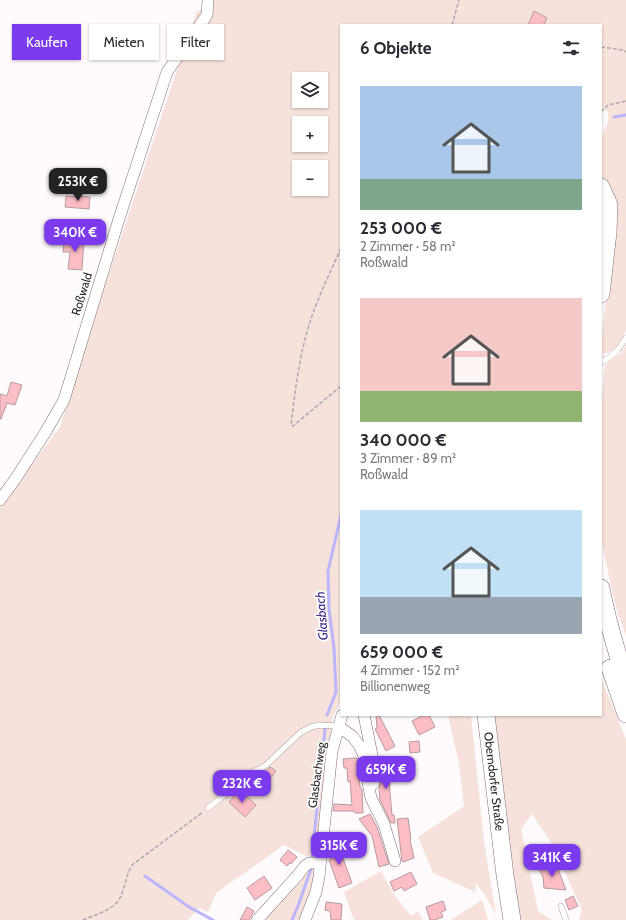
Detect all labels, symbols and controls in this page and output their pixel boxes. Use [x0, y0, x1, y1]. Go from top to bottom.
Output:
chip: Kaufen [12, 24, 81, 60]
chip: Mieten [89, 24, 159, 60]
chip: Filter [167, 24, 224, 60]
icon: filters [560, 37, 582, 59]
text: 6 Objekte [360, 38, 432, 58]
map controls [292, 72, 328, 196]
button: layers [292, 72, 328, 108]
icon: home [435, 112, 507, 184]
button: + [292, 116, 328, 152]
button: − [292, 160, 328, 196]
pin: 253K € [45, 168, 111, 202]
text: 253K € [58, 173, 98, 189]
text: 253 000 € [360, 218, 442, 238]
pin: 340K € [42, 219, 108, 253]
text: 340K € [53, 224, 97, 240]
text: 2 Zimmer · 58 m² [360, 238, 456, 254]
text: Roßwald [360, 254, 408, 270]
street label: Roßwald [68, 271, 95, 317]
icon: home [435, 324, 507, 396]
text: 340 000 € [360, 430, 446, 450]
text: 3 Zimmer · 89 m² [360, 450, 456, 466]
text: Roßwald [360, 466, 408, 482]
icon: home [435, 536, 507, 608]
water label: Glasbach [311, 591, 331, 641]
text: 659 000 € [360, 642, 443, 662]
text: 4 Zimmer · 152 m² [360, 662, 460, 678]
text: Billionenweg [360, 678, 430, 694]
street label: Oberndorfer Straße [481, 731, 508, 832]
street label: Glasbachweg [304, 740, 329, 809]
pin: 659K € [353, 756, 419, 790]
text: 659K € [365, 761, 407, 777]
pin: 232K € [209, 770, 275, 804]
text: 232K € [222, 775, 262, 791]
pin: 315K € [306, 832, 372, 866]
text: 315K € [320, 837, 358, 853]
pin: 341K € [519, 844, 585, 878]
text: 341K € [532, 849, 572, 865]

